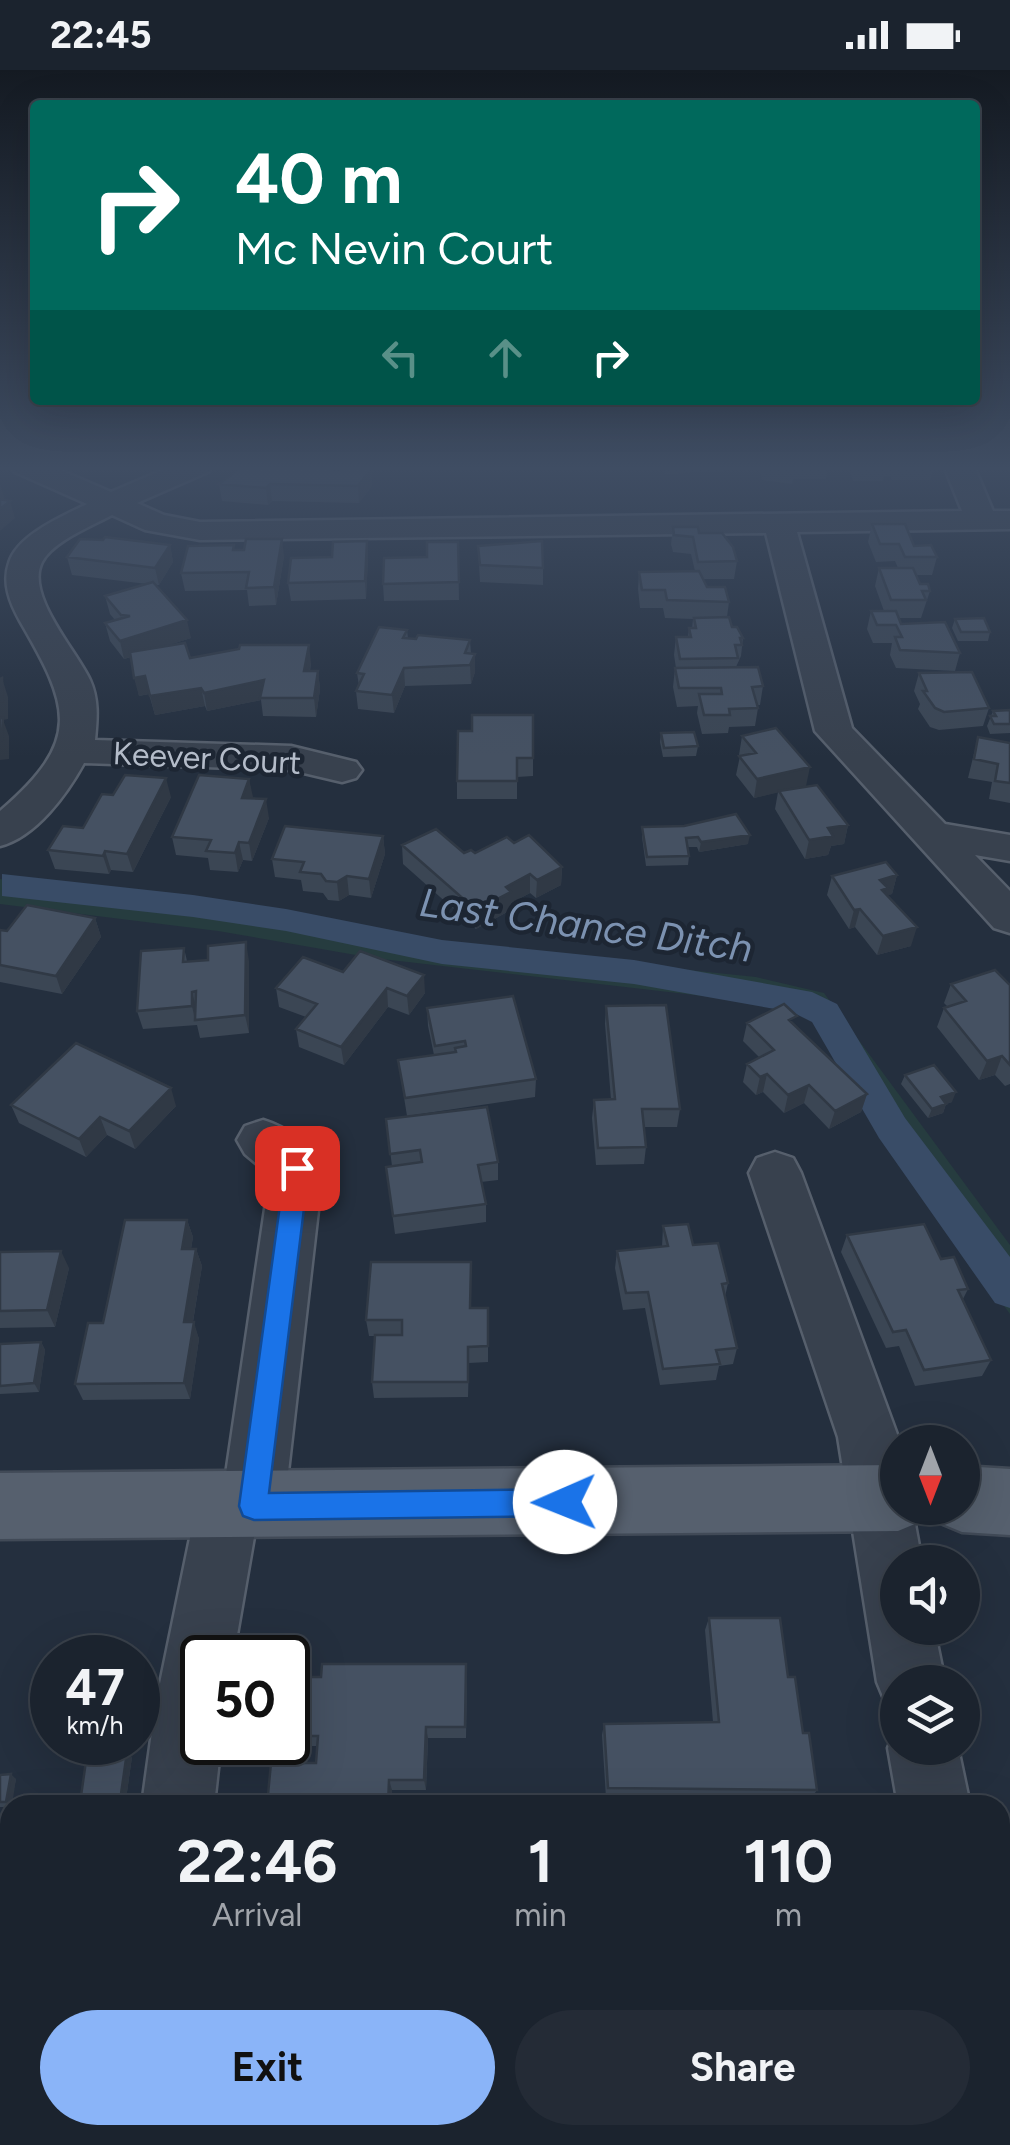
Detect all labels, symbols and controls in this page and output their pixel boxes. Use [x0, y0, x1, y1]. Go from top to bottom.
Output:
text: 22:45 [50, 12, 152, 58]
text: 40 m [235, 136, 402, 221]
icon: right [70, 140, 200, 270]
text: Mc Nevin Court [235, 221, 553, 275]
icon: left [373, 330, 428, 385]
icon: ahead [478, 330, 533, 385]
icon: right [583, 330, 638, 385]
street label: Keever Court [112, 734, 302, 782]
water label: Last Chance Ditch [417, 878, 755, 972]
pin [255, 1126, 340, 1211]
icon: arrive [270, 1141, 325, 1196]
north arrow [880, 1425, 980, 1525]
map controls [880, 1425, 980, 1765]
position arrow [513, 1450, 617, 1554]
button: sound [880, 1545, 980, 1645]
speed limit sign: 50 [180, 1635, 310, 1765]
text: 47 [65, 1657, 125, 1718]
button: layers [880, 1665, 980, 1765]
text: km/h [66, 1710, 124, 1740]
text: 22:46 [177, 1825, 337, 1897]
text: 1 [528, 1825, 553, 1897]
text: 110 [744, 1825, 833, 1897]
text: Arrival [212, 1896, 302, 1934]
text: min [514, 1896, 567, 1934]
text: m [775, 1896, 802, 1934]
button: Exit [40, 2010, 495, 2125]
button: Share [515, 2010, 970, 2125]

